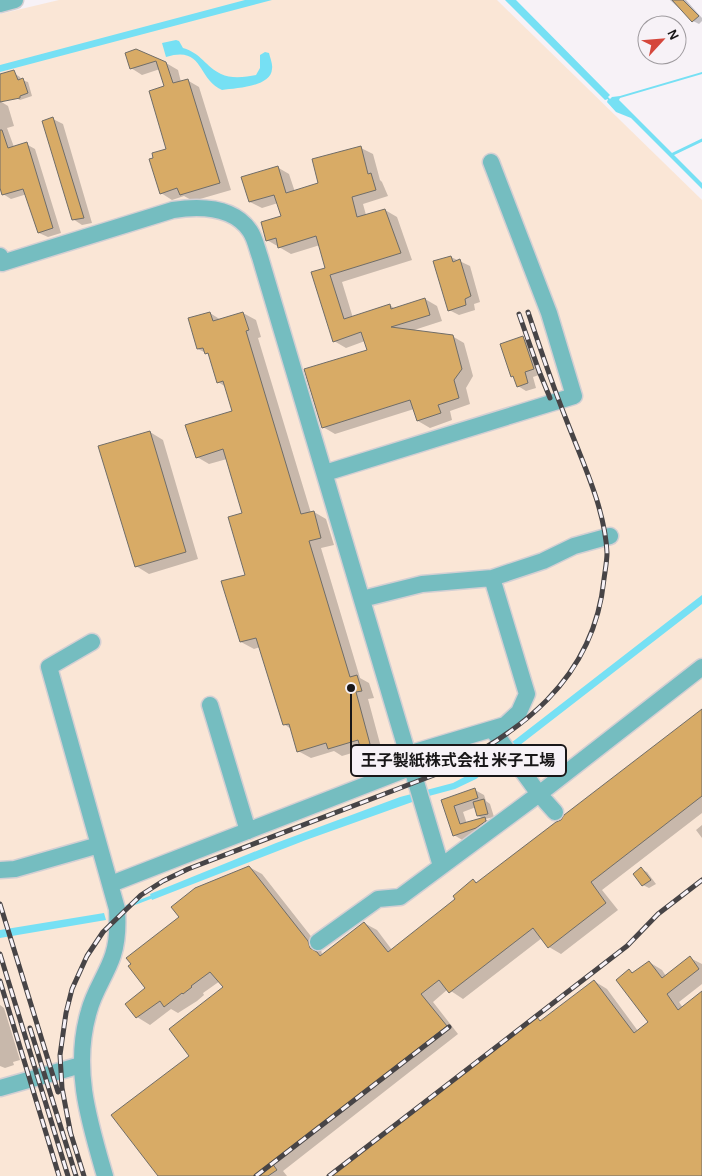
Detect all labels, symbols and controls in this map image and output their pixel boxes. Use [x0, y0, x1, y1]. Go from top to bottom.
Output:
north arrow [637, 15, 687, 65]
text: N [664, 27, 681, 42]
callout: 王子製紙株式会社 米子工場 [351, 745, 566, 776]
text: 王子製紙株式会社 米子工場 [361, 751, 555, 769]

